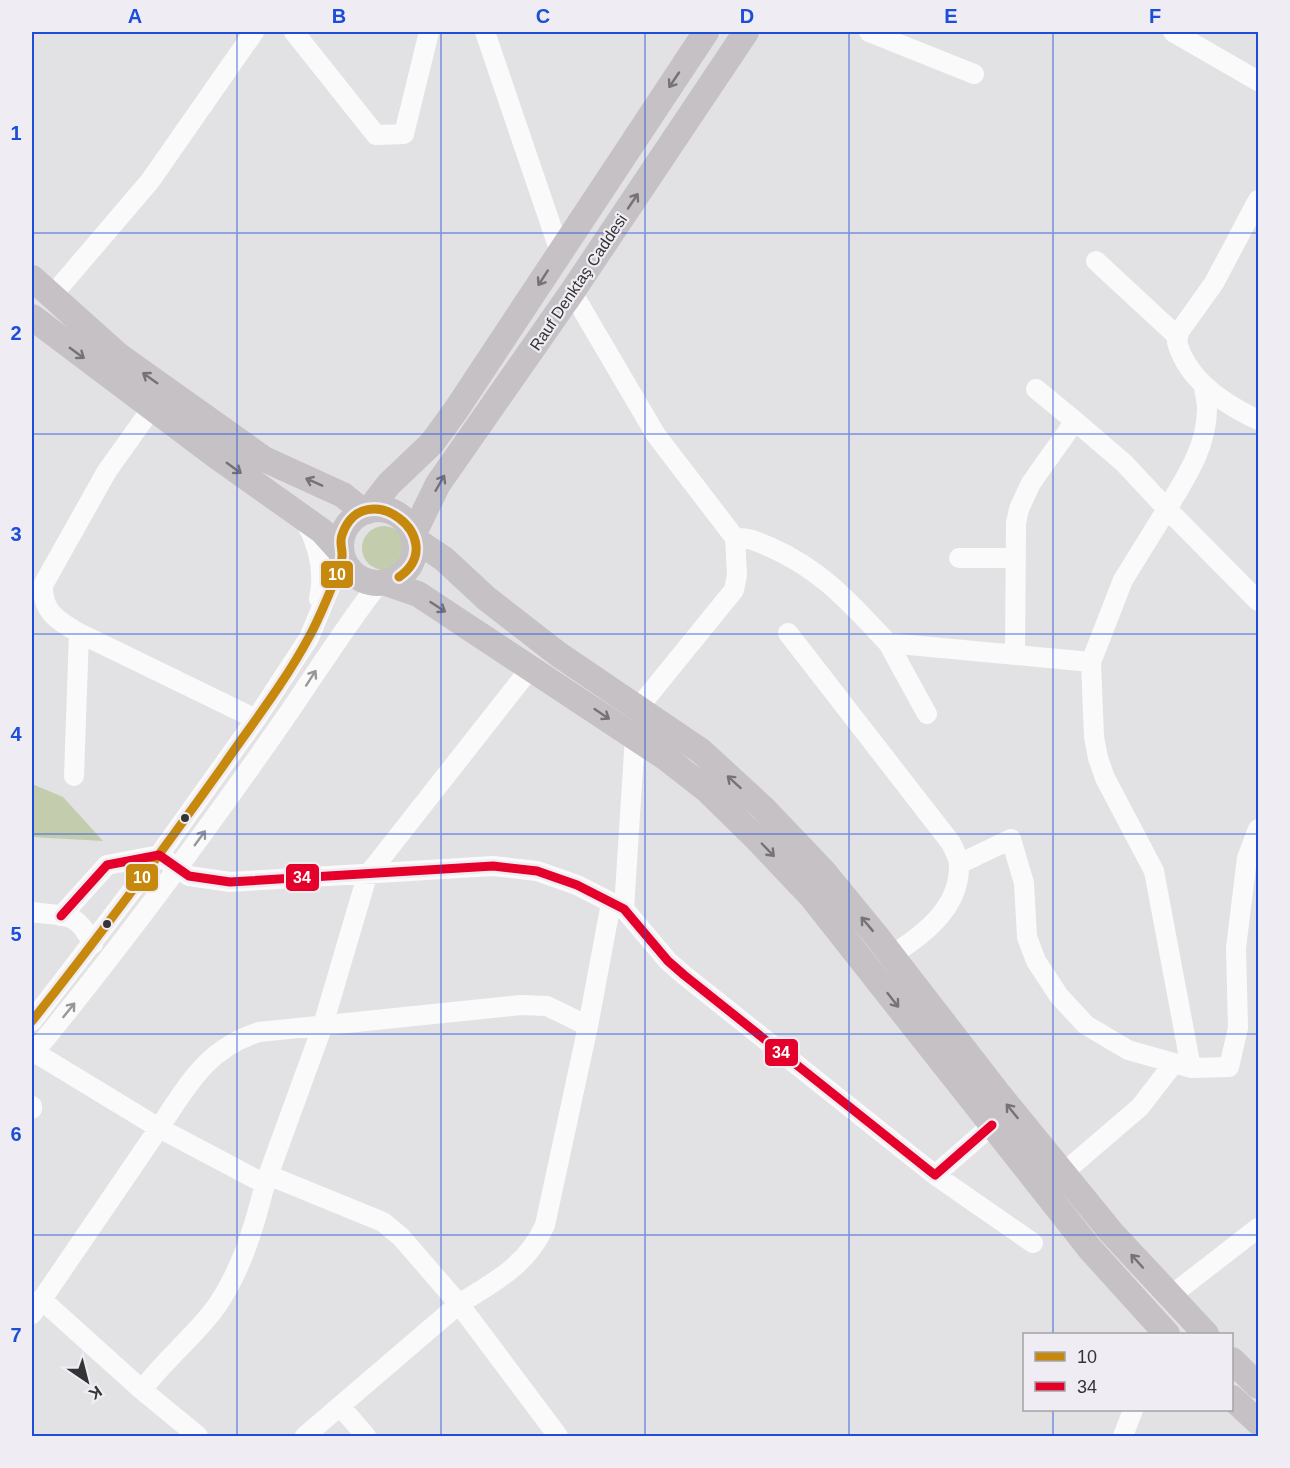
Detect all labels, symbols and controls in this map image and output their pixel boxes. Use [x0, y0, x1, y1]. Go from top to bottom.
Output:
text: A [128, 5, 142, 27]
text: B [332, 5, 346, 27]
text: C [536, 5, 550, 27]
text: D [740, 5, 754, 27]
text: E [944, 5, 958, 27]
text: F [1149, 5, 1161, 27]
one-way arrow [668, 71, 680, 88]
text: 1 [10, 122, 22, 144]
one-way arrow [627, 193, 639, 209]
street label: Rauf Denktaş Caddesi [527, 211, 630, 353]
one-way arrow [537, 269, 549, 286]
text: 2 [10, 322, 22, 344]
one-way arrow [69, 346, 85, 359]
one-way arrow [143, 372, 159, 384]
one-way arrow [226, 462, 242, 475]
one-way arrow [306, 475, 324, 487]
one-way arrow [434, 475, 446, 492]
text: 3 [10, 523, 22, 545]
line badge: 10 [320, 560, 354, 589]
text: 10 [328, 566, 346, 583]
one-way arrow [430, 601, 446, 613]
one-way arrow [305, 670, 318, 687]
one-way arrow [593, 708, 609, 720]
text: 4 [10, 723, 22, 745]
one-way arrow [727, 775, 742, 789]
unlabelled marker [179, 812, 191, 824]
one-way arrow [193, 831, 206, 847]
one-way arrow [761, 843, 775, 858]
line badge: 10 [125, 863, 159, 892]
line badge: 34 [285, 863, 320, 892]
text: 10 [133, 869, 151, 886]
text: 34 [293, 869, 311, 886]
one-way arrow [860, 917, 874, 932]
unlabelled marker [101, 918, 113, 930]
text: 5 [10, 923, 22, 945]
one-way arrow [886, 992, 899, 1008]
one-way arrow [62, 1002, 75, 1018]
line badge: 34 [764, 1038, 799, 1067]
text: 34 [772, 1044, 790, 1061]
one-way arrow [1006, 1103, 1019, 1119]
text: 6 [10, 1123, 22, 1145]
one-way arrow [1130, 1254, 1144, 1269]
text: 7 [10, 1324, 22, 1346]
legend [1023, 1333, 1233, 1411]
text: 10 [1077, 1347, 1097, 1367]
north arrow [57, 1351, 117, 1411]
text: 34 [1077, 1377, 1097, 1397]
text: K [85, 1383, 105, 1403]

